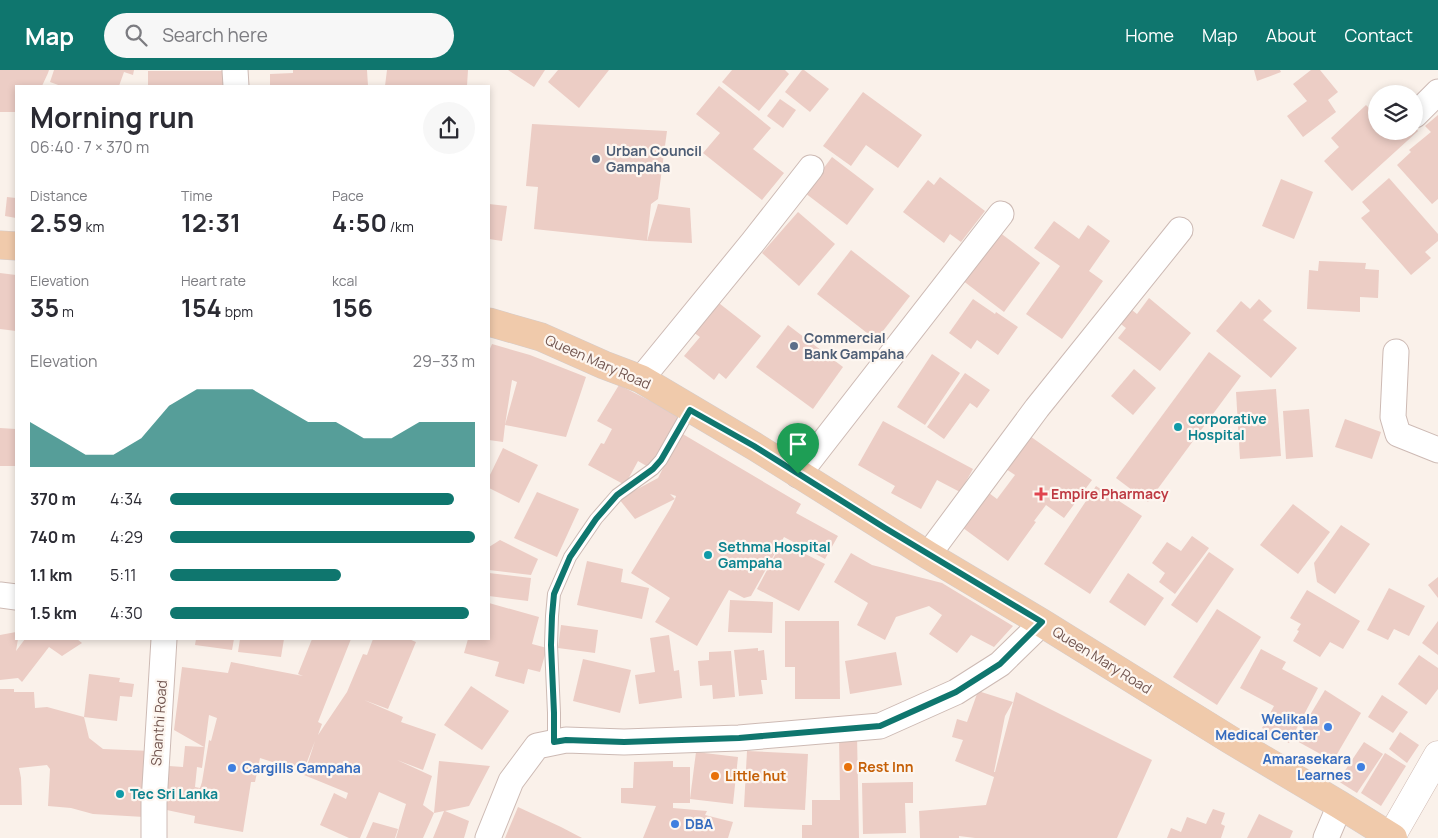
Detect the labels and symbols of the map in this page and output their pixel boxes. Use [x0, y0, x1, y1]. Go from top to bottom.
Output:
place label: Urban Council Gampaha [606, 141, 702, 176]
marker: Urban Council Gampaha [590, 153, 602, 165]
place label: Commercial Bank Gampaha [804, 328, 904, 363]
street label: Queen Mary Road [542, 330, 654, 393]
marker: Commercial Bank Gampaha [788, 340, 800, 352]
place label: corporative Hospital [1188, 409, 1267, 444]
marker: corporative Hospital [1172, 421, 1184, 433]
pin [777, 423, 819, 474]
place label: Empire Pharmacy [1051, 484, 1169, 503]
marker: Empire Pharmacy [1035, 488, 1047, 500]
place label: Sethma Hospital Gampaha [718, 537, 831, 572]
marker: Sethma Hospital Gampaha [702, 549, 714, 561]
street label: Queen Mary Road [1049, 621, 1155, 698]
street label: Shanthi Road [146, 679, 171, 767]
place label: Welikala Medical Center [1215, 709, 1318, 744]
marker: Welikala Medical Center [1322, 721, 1334, 733]
place label: Amarasekara Learnes [1262, 749, 1351, 784]
place label: Rest Inn [858, 757, 914, 776]
place label: Cargills Gampaha [242, 758, 361, 777]
marker: Rest Inn [842, 761, 854, 773]
marker: Amarasekara Learnes [1355, 761, 1367, 773]
marker: Cargills Gampaha [226, 762, 238, 774]
place label: Little hut [725, 766, 786, 785]
marker: Little hut [709, 770, 721, 782]
place label: Tec Sri Lanka [130, 784, 218, 803]
marker: Tec Sri Lanka [114, 788, 126, 800]
place label: DBA [685, 814, 714, 833]
marker: DBA [669, 818, 681, 830]

